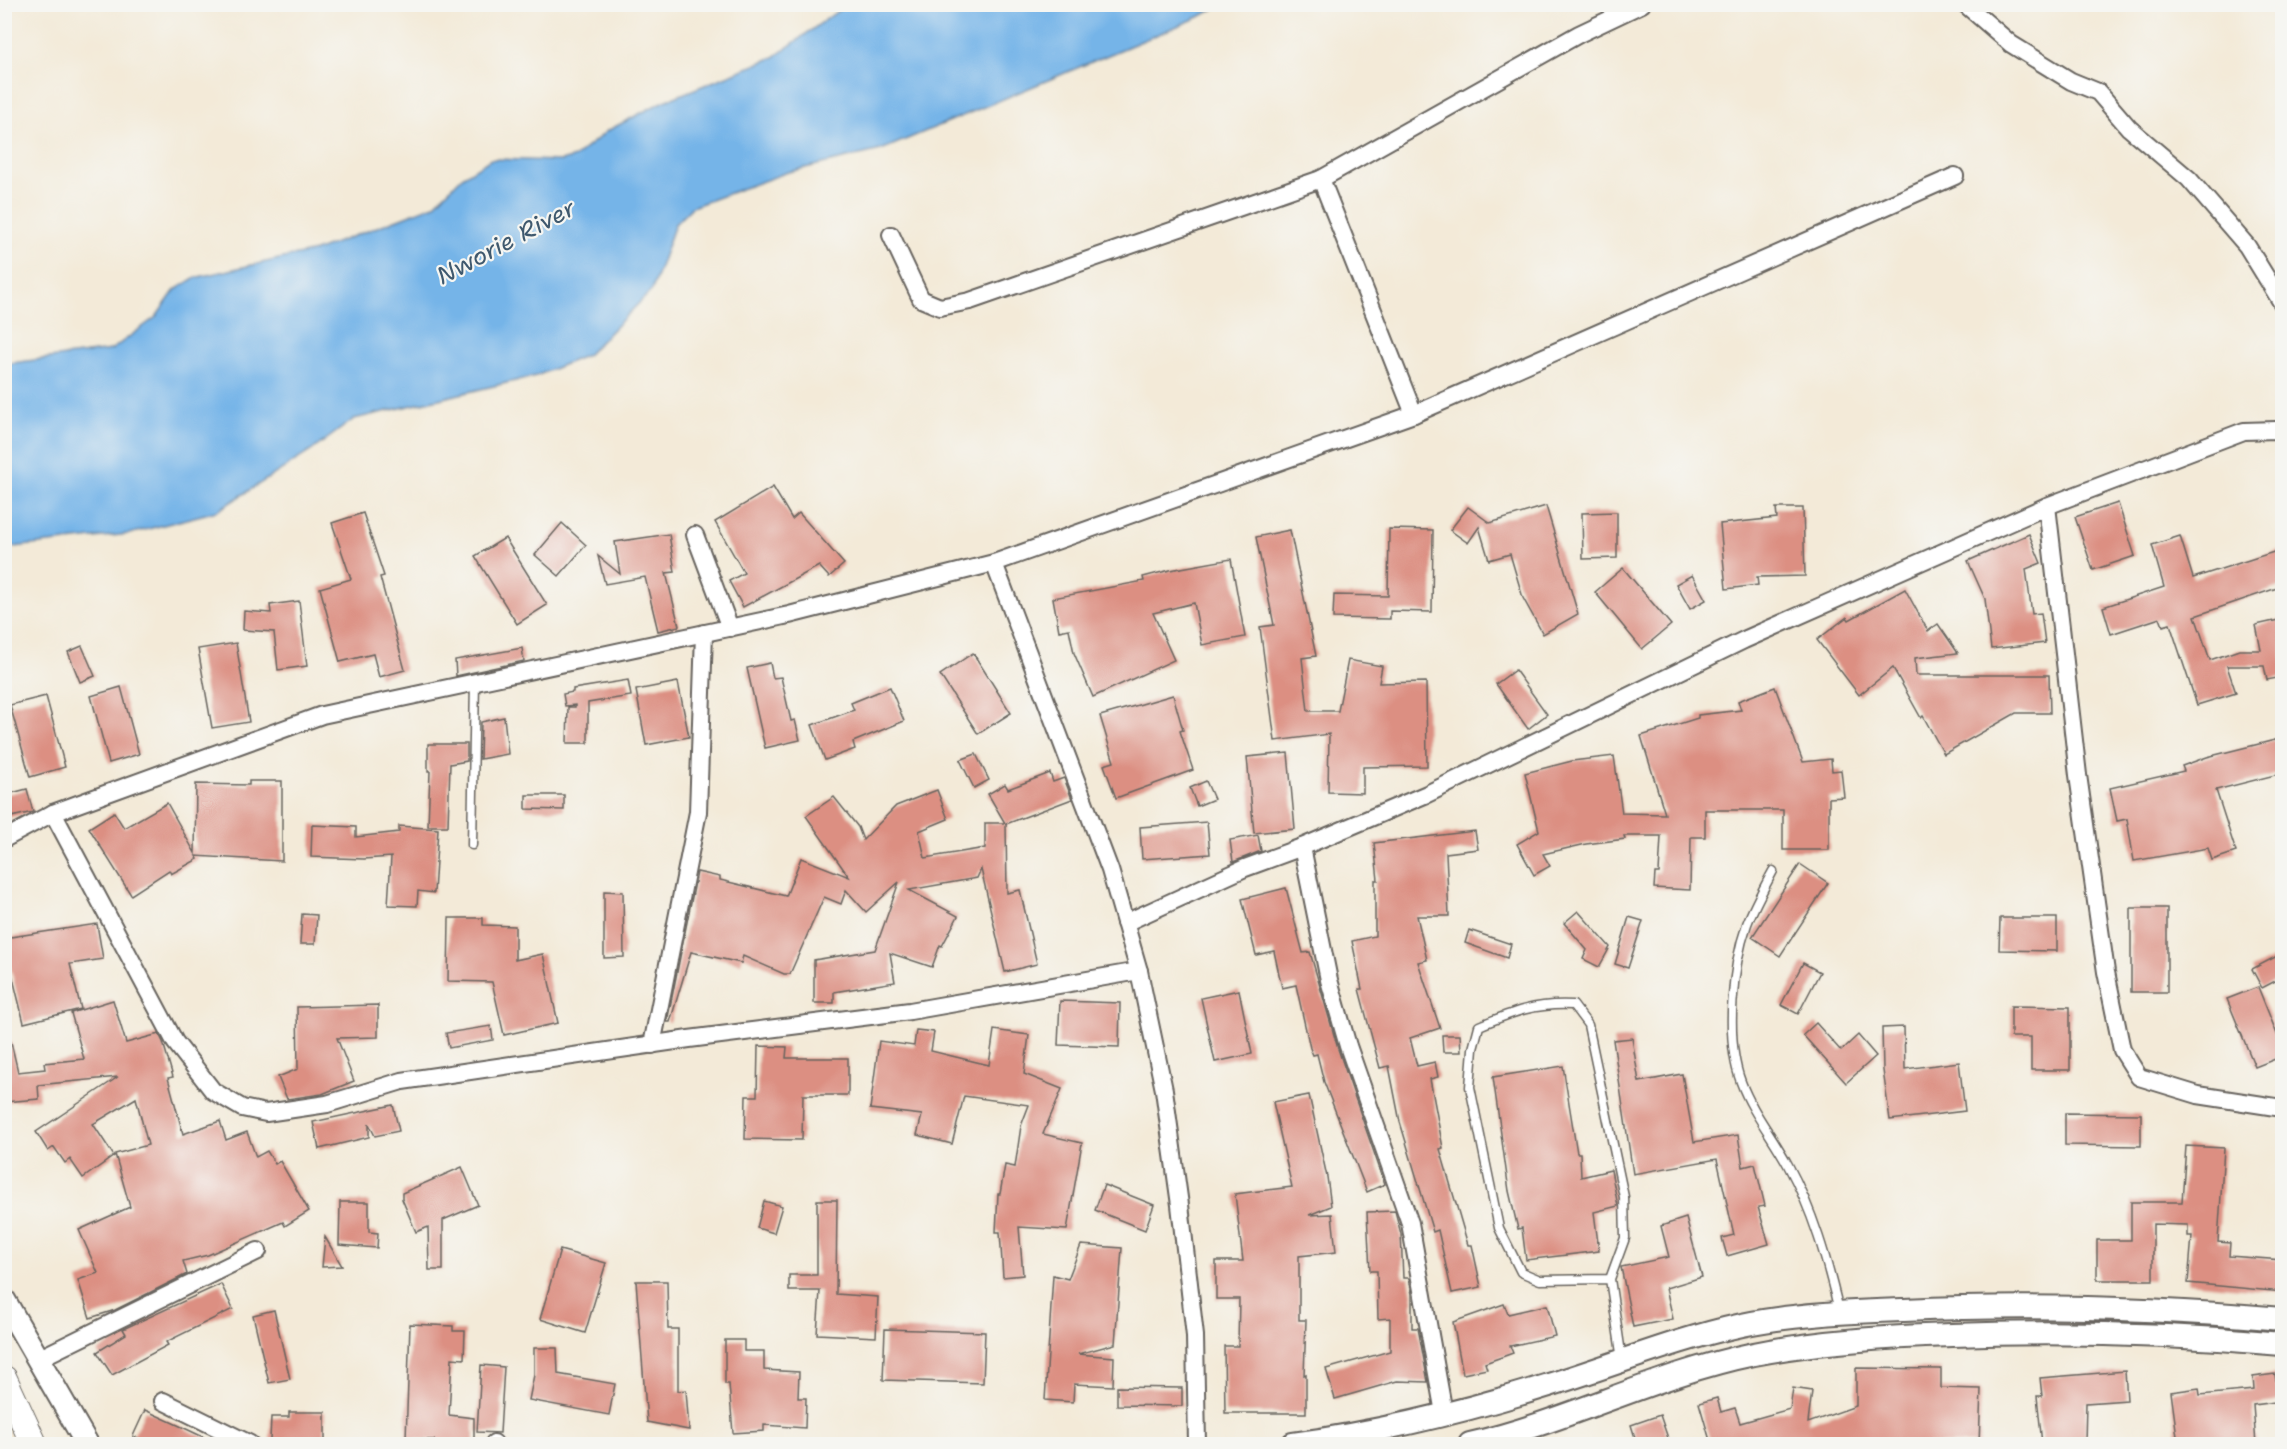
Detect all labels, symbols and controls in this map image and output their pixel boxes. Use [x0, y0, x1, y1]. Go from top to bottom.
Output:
water label: Nworie River [431, 192, 582, 292]

